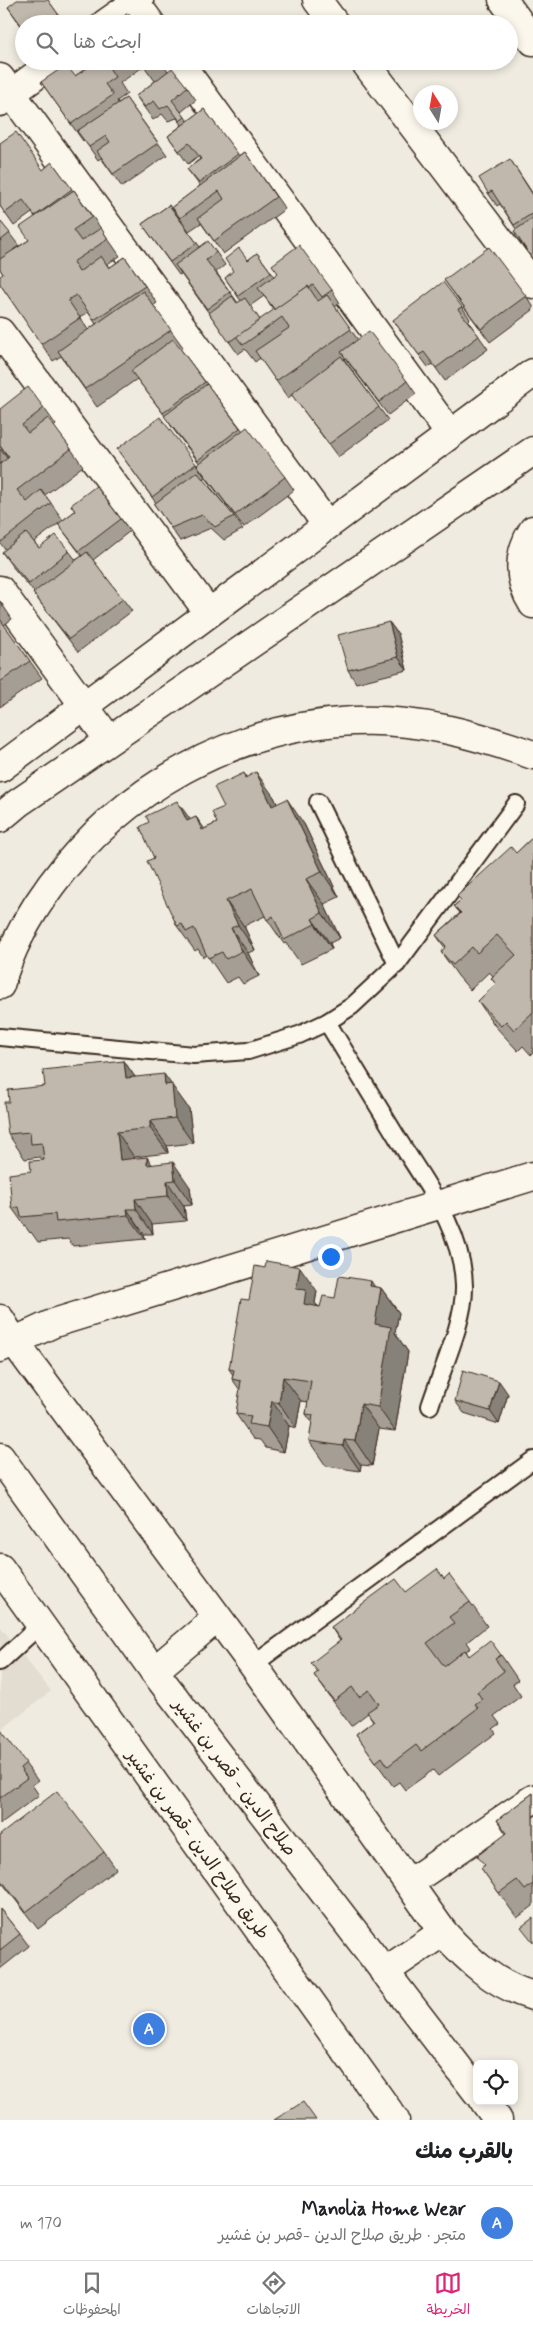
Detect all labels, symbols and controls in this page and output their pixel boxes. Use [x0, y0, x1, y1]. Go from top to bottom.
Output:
search box [15, 15, 518, 70]
icon: search [33, 29, 61, 57]
text: ابحث هنا [73, 30, 142, 55]
north arrow [413, 85, 458, 130]
your location [318, 1244, 344, 1270]
street label: صلاح الدين - قصر بن غشير [166, 1692, 302, 1861]
street label: طريق صلاح الدين -قصر بن غشير [119, 1743, 274, 1945]
pin: A [133, 2010, 165, 2048]
map controls [473, 2060, 518, 2105]
button: locate [473, 2060, 518, 2105]
text: بالقرب منك [415, 2138, 513, 2166]
text: Manolia Home Wear [302, 2197, 466, 2222]
text: 170 m [20, 2213, 62, 2234]
text: A [492, 2213, 502, 2234]
text: متجر · طريق صلاح الدين -قصر بن غشير [218, 2225, 466, 2246]
tab: المحفوظات [63, 2269, 121, 2322]
tab: الاتجاهات [246, 2269, 301, 2322]
tab: الخريطة [426, 2269, 470, 2322]

